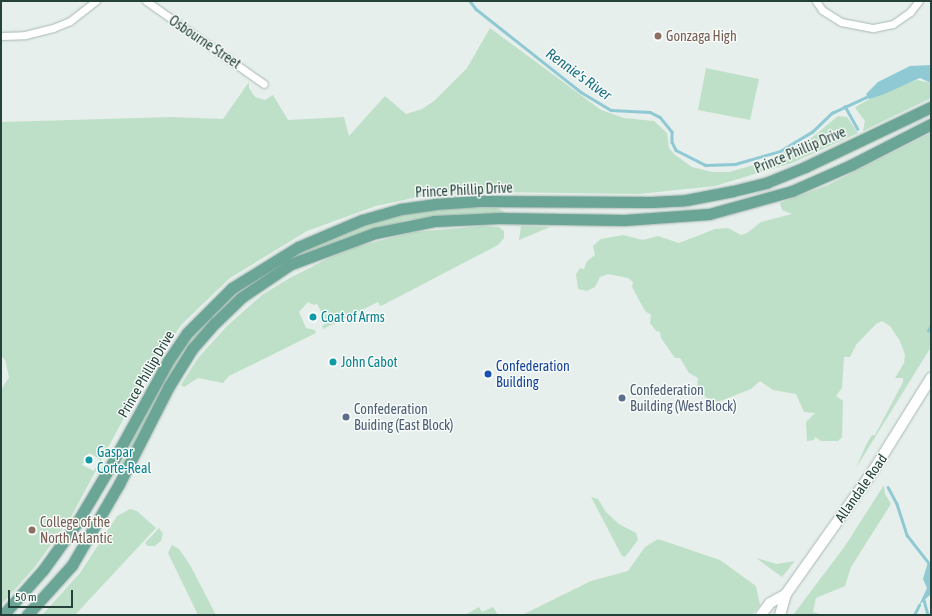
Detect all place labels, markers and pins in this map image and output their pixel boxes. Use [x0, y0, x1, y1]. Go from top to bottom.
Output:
place label: Gonzaga High [666, 28, 737, 44]
marker: Gonzaga High [653, 31, 663, 41]
place label: Coat of Arms [321, 309, 385, 325]
marker: Coat of Arms [308, 312, 318, 322]
place label: John Cabot [341, 354, 398, 370]
marker: John Cabot [328, 357, 338, 367]
place label: Confederation Building [496, 358, 570, 390]
marker: Confederation Building [483, 369, 493, 379]
place label: Confederation Building (West Block) [630, 382, 737, 414]
marker: Confederation Building (West Block) [617, 393, 627, 403]
place label: Confederation Buiding (East Block) [354, 401, 453, 434]
marker: Confederation Buiding (East Block) [341, 412, 351, 422]
place label: Gaspar Corte-Real [97, 444, 151, 476]
marker: Gaspar Corte-Real [84, 455, 94, 465]
place label: College of the North Atlantic [40, 514, 112, 546]
marker: College of the North Atlantic [27, 525, 37, 535]

